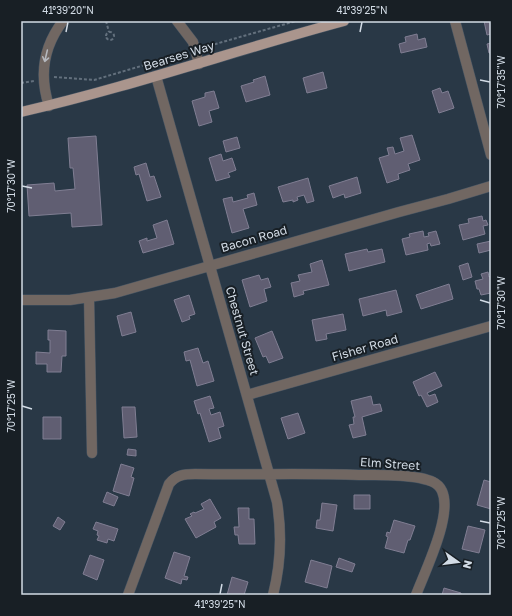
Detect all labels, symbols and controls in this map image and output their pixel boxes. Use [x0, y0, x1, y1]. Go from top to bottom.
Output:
text: 41°39'20"N [42, 4, 94, 16]
text: 41°39'25"N [336, 4, 388, 16]
street label: Bearses Way [142, 38, 216, 73]
one-way arrow [42, 49, 50, 62]
text: 70°17'35"W [495, 55, 507, 109]
text: 70°17'30"W [5, 159, 17, 213]
street label: Bacon Road [219, 222, 289, 255]
text: 70°17'30"W [495, 276, 507, 330]
street label: Chestnut Street [223, 285, 262, 377]
street label: Fisher Road [330, 331, 400, 364]
text: 70°17'25"W [5, 379, 17, 433]
street label: Elm Street [359, 454, 421, 473]
text: 70°17'25"W [495, 496, 507, 550]
north arrow [438, 542, 478, 582]
text: N [461, 559, 476, 570]
text: 41°39'25"N [194, 598, 246, 610]

